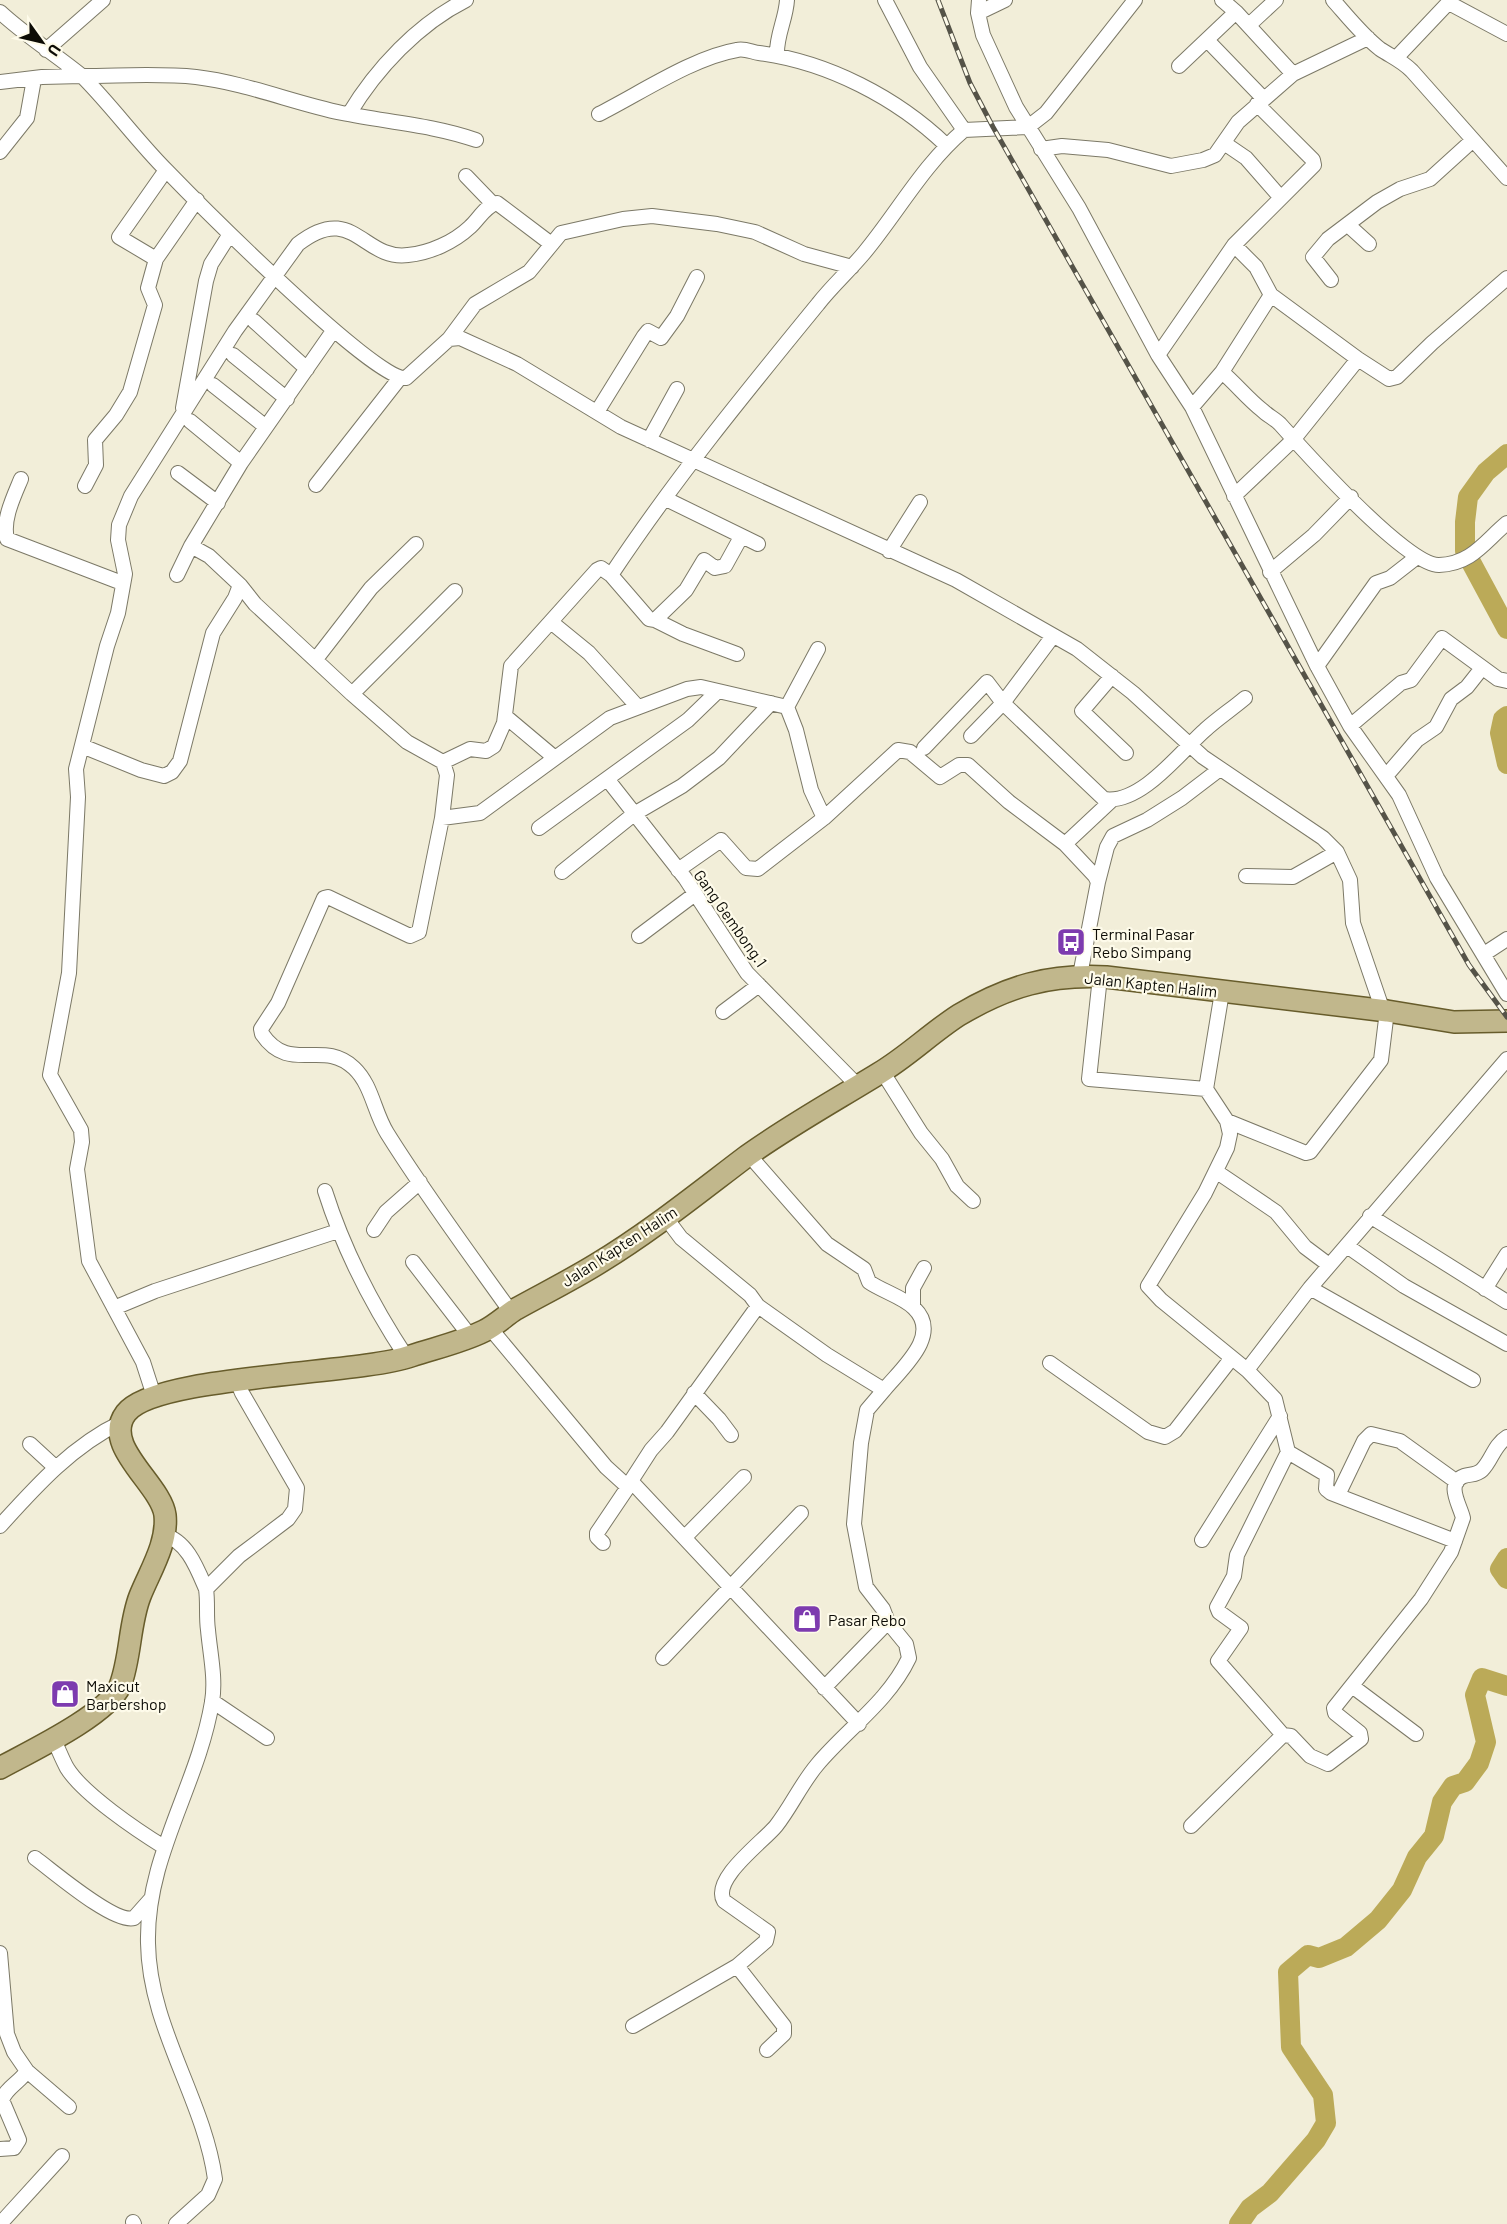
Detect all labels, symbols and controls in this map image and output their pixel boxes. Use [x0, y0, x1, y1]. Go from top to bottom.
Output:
north arrow [12, 12, 72, 72]
text: U [44, 41, 66, 60]
street label: Gang Gembong.1 [690, 866, 772, 970]
place label: Terminal Pasar Rebo Simpang [1092, 924, 1195, 961]
bus stop icon: Terminal Pasar Rebo Simpang [1055, 926, 1087, 958]
street label: Jalan Kapten Halim [1084, 968, 1218, 1000]
street label: Jalan Kapten Halim [558, 1202, 680, 1290]
shop icon: Pasar Rebo [791, 1603, 823, 1635]
place label: Pasar Rebo [828, 1610, 906, 1629]
place label: Maxicut Barbershop [86, 1676, 167, 1713]
shop icon: Maxicut Barbershop [49, 1678, 81, 1710]

